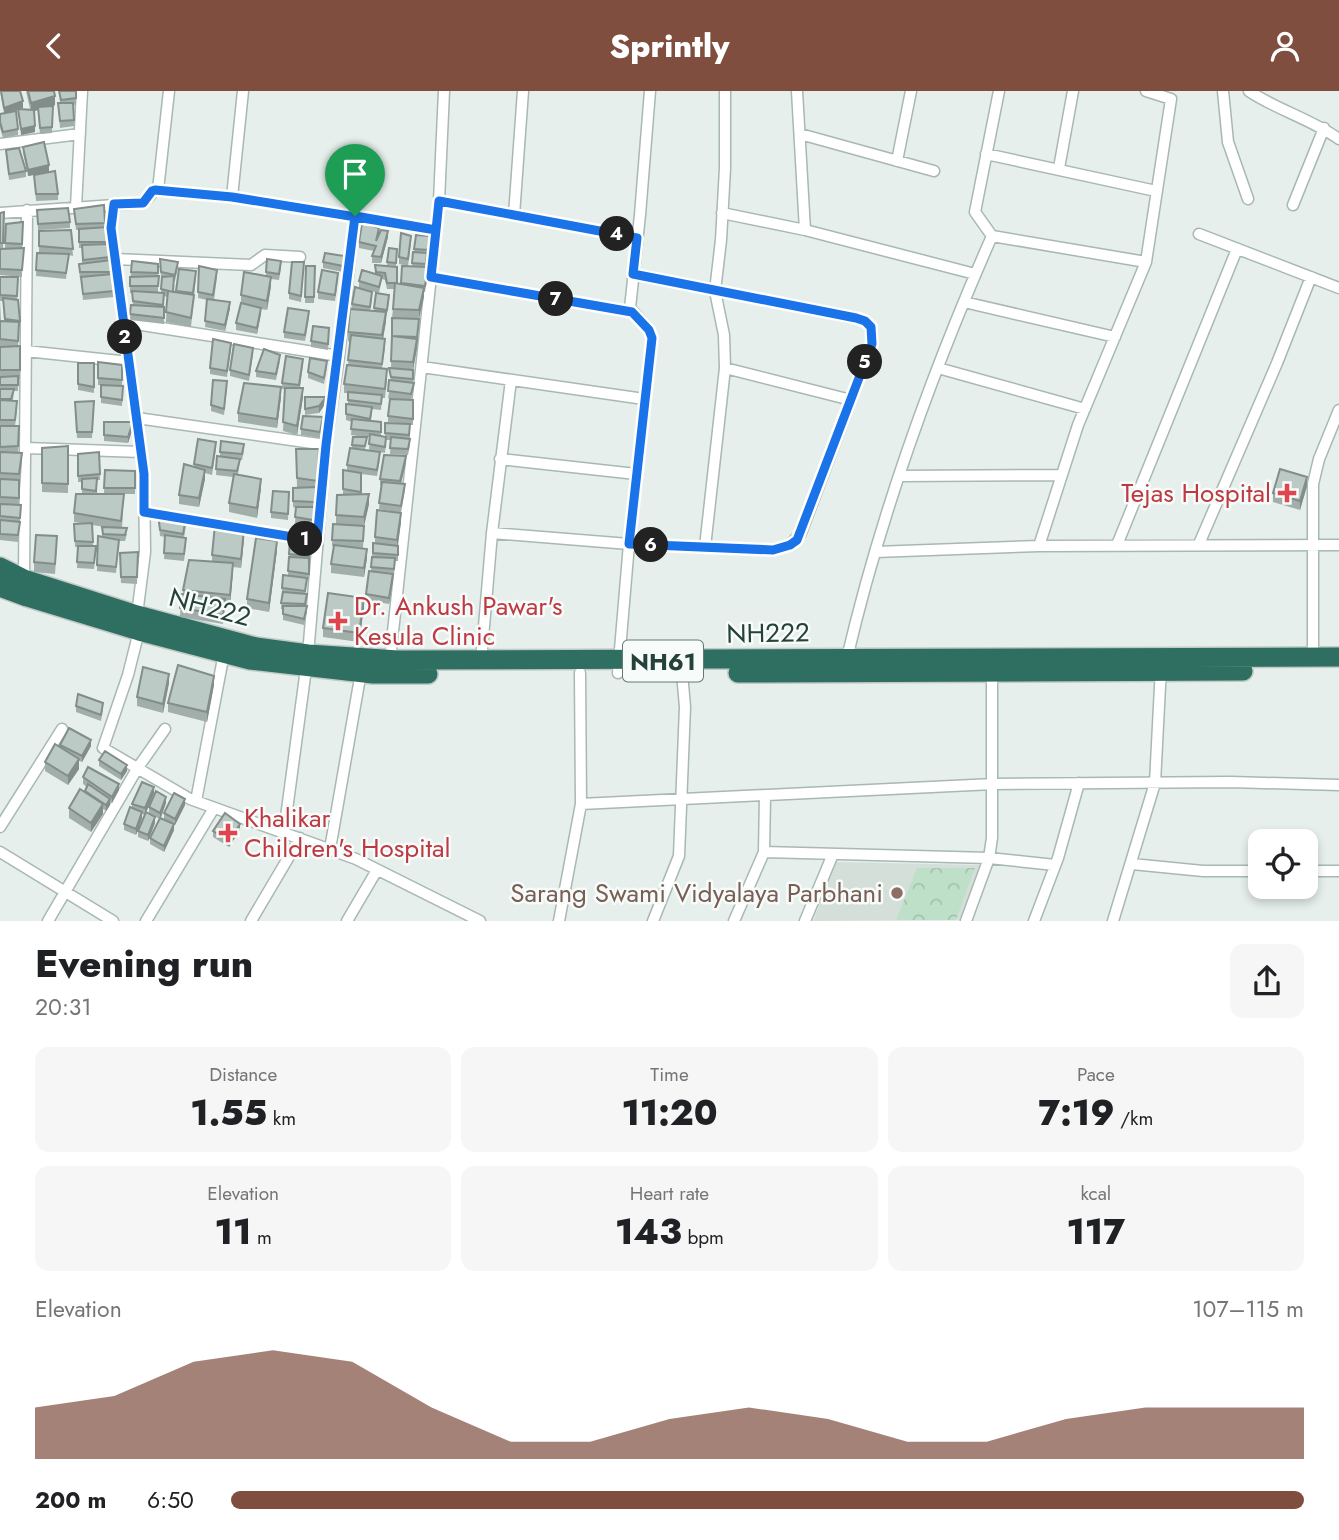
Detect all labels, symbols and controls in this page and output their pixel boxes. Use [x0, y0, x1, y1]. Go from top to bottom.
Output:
text: Sprintly [609, 23, 730, 69]
icon: back [35, 27, 73, 65]
icon: person [1266, 27, 1304, 65]
pin [325, 144, 385, 216]
icon: arrive [336, 155, 374, 193]
pin: 4 [600, 216, 634, 251]
text: 4 [610, 220, 623, 247]
pin: 7 [538, 281, 574, 317]
text: 7 [550, 285, 561, 312]
pin: 2 [108, 320, 142, 355]
text: 2 [118, 323, 131, 350]
pin: 5 [848, 345, 882, 379]
text: 5 [858, 348, 871, 375]
place label: Tejas Hospital [1121, 474, 1271, 512]
marker: Tejas Hospital [1277, 483, 1297, 503]
pin: 1 [288, 521, 322, 557]
text: 1 [300, 525, 309, 552]
pin: 6 [634, 527, 668, 563]
text: 6 [644, 531, 657, 558]
street label: NH222 [165, 578, 255, 636]
place label: Dr. Ankush Pawar's Kesula Clinic [354, 587, 562, 655]
marker: Dr. Ankush Pawar's Kesula Clinic [328, 611, 348, 631]
street label: NH222 [726, 613, 810, 653]
road number: NH61 [623, 641, 703, 681]
place label: Khalikar Children's Hospital [244, 799, 450, 867]
marker: Khalikar Children's Hospital [218, 823, 238, 843]
map controls [1248, 829, 1318, 899]
button: locate [1248, 829, 1318, 899]
place label: Sarang Swami Vidyalaya Parbhani [510, 874, 883, 912]
marker: Sarang Swami Vidyalaya Parbhani [889, 885, 905, 901]
text: Evening run [35, 936, 253, 991]
button: share [1230, 944, 1304, 1018]
text: 20:31 [35, 990, 92, 1024]
text: Distance [209, 1061, 277, 1088]
text: Time [650, 1061, 689, 1088]
text: Pace [1077, 1061, 1115, 1088]
text: 1.55 [190, 1088, 267, 1138]
text: 11:20 [621, 1088, 718, 1138]
text: 7:19 [1038, 1088, 1115, 1138]
text: km [267, 1105, 296, 1132]
text: /km [1115, 1105, 1153, 1132]
text: Elevation [207, 1180, 279, 1207]
text: Heart rate [630, 1180, 709, 1207]
text: kcal [1080, 1180, 1111, 1207]
text: 11 [214, 1207, 251, 1257]
text: 143 [615, 1207, 682, 1257]
text: 117 [1066, 1207, 1125, 1257]
text: m [251, 1224, 272, 1251]
text: bpm [682, 1224, 724, 1251]
text: Elevation [35, 1292, 122, 1326]
text: 107–115 m [1192, 1292, 1304, 1326]
text: 200 m [35, 1483, 106, 1517]
text: 6:50 [147, 1483, 194, 1517]

